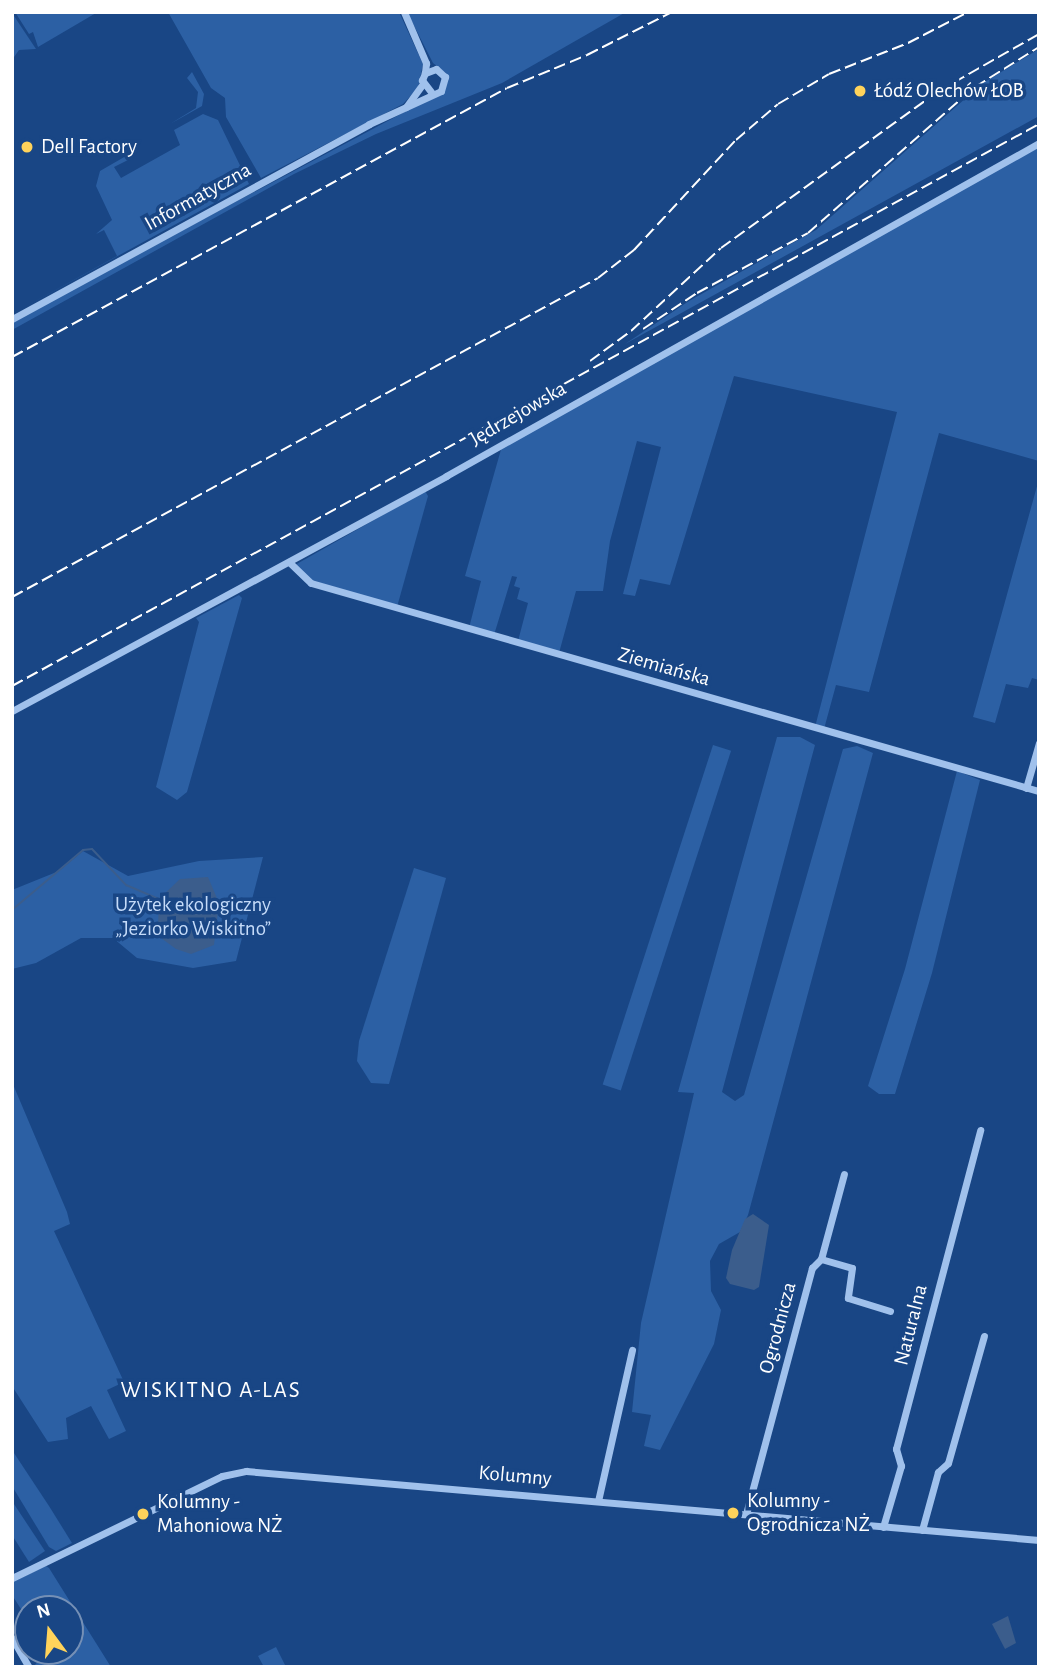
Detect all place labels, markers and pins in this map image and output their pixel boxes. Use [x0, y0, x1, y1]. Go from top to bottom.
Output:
place label: Łódź Olechów ŁOB [874, 78, 1024, 104]
marker: Łódź Olechów ŁOB [852, 83, 868, 99]
place label: Dell Factory [41, 134, 137, 160]
marker: Dell Factory [19, 139, 35, 155]
place label: Kolumny - Ogrodnicza NŻ [747, 1488, 870, 1538]
place label: Kolumny - Mahoniowa NŻ [157, 1489, 282, 1539]
marker: Kolumny - Ogrodnicza NŻ [725, 1505, 741, 1521]
marker: Kolumny - Mahoniowa NŻ [135, 1506, 151, 1522]

